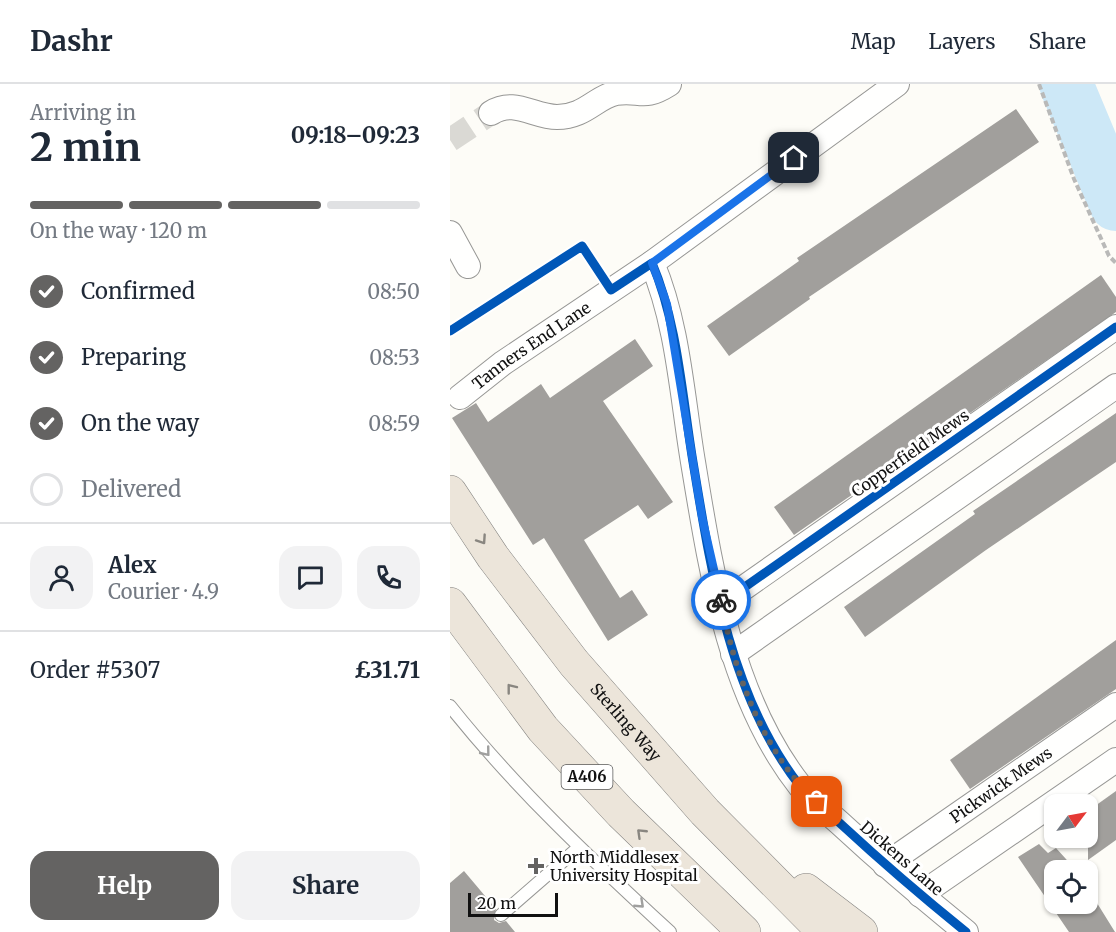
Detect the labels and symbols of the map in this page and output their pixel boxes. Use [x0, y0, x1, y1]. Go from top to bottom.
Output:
pin [768, 132, 819, 183]
street label: Tanners End Lane [468, 297, 594, 394]
street label: Copperfield Mews [847, 405, 973, 501]
one-way arrow [475, 534, 486, 545]
courier [691, 570, 751, 630]
street label: Sterling Way [586, 679, 666, 766]
one-way arrow [508, 684, 519, 695]
street label: Pickwick Mews [946, 742, 1056, 827]
one-way arrow [479, 745, 490, 756]
road number: A406 [562, 765, 612, 789]
pin [791, 776, 842, 827]
north arrow [1044, 794, 1098, 848]
street label: Dickens Lane [856, 817, 948, 899]
one-way arrow [638, 830, 649, 841]
place label: North Middlesex University Hospital [550, 847, 698, 885]
marker: North Middlesex University Hospital [527, 857, 545, 875]
scale bar [468, 890, 558, 918]
one-way arrow [633, 897, 643, 908]

